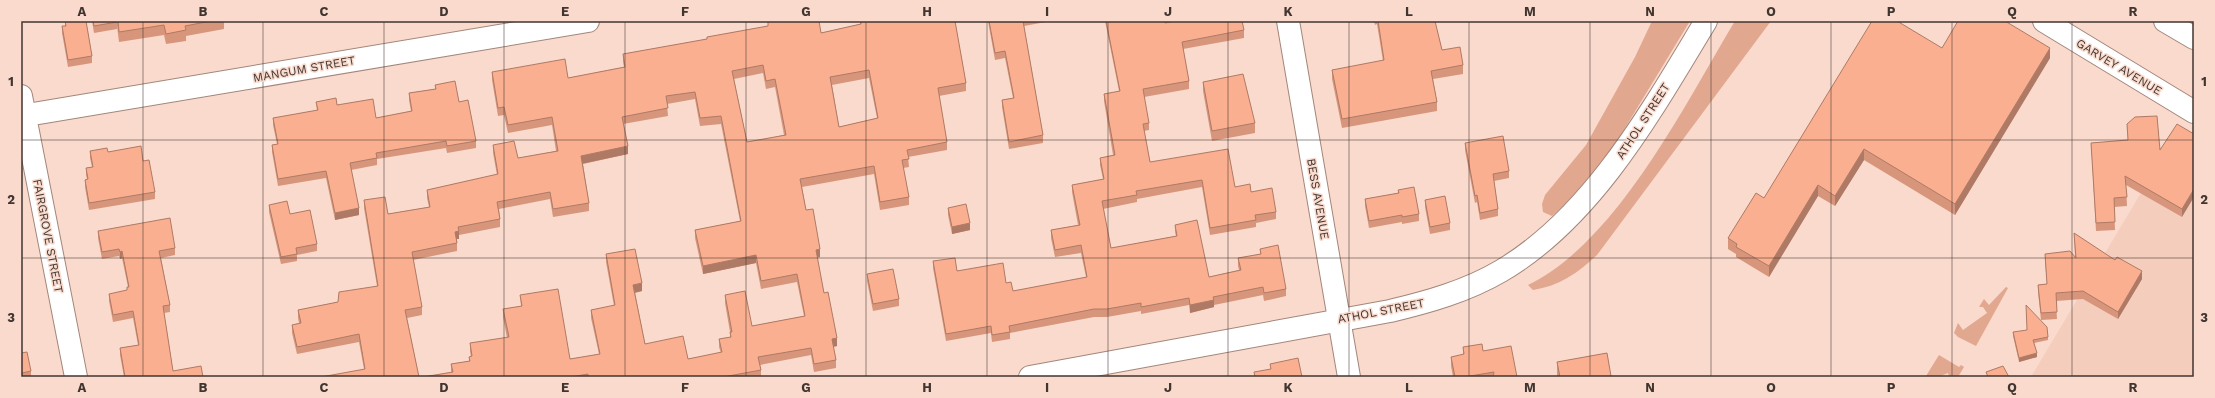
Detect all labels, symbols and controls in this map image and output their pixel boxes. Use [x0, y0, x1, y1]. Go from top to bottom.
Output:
text: A [78, 4, 87, 19]
text: B [199, 4, 208, 19]
text: C [320, 4, 329, 19]
text: D [439, 4, 449, 19]
text: E [561, 4, 569, 19]
text: F [681, 4, 689, 19]
text: G [801, 4, 811, 19]
text: H [922, 4, 932, 19]
text: I [1045, 4, 1049, 19]
text: J [1164, 4, 1172, 19]
text: K [1283, 4, 1293, 19]
text: L [1405, 4, 1413, 19]
text: M [1524, 4, 1536, 19]
text: N [1645, 4, 1655, 19]
text: O [1766, 4, 1776, 19]
text: P [1887, 4, 1896, 19]
text: Q [2007, 4, 2017, 19]
text: R [2129, 4, 2138, 19]
street label: GARVEY AVENUE [2074, 36, 2165, 98]
street label: MANGUM STREET [252, 53, 356, 85]
text: 1 [8, 74, 14, 89]
text: 1 [2201, 74, 2207, 89]
street label: ATHOL STREET [1613, 80, 1673, 162]
street label: BESS AVENUE [1304, 157, 1332, 241]
street label: FAIRGROVE STREET [30, 178, 66, 294]
text: 2 [7, 192, 15, 207]
text: 2 [2200, 192, 2208, 207]
street label: ATHOL STREET [1337, 296, 1425, 326]
text: 3 [7, 310, 15, 325]
text: 3 [2200, 310, 2208, 325]
text: A [78, 380, 87, 395]
text: B [199, 380, 208, 395]
text: C [320, 380, 329, 395]
text: D [439, 380, 449, 395]
text: E [561, 380, 569, 395]
text: F [681, 380, 689, 395]
text: G [801, 380, 811, 395]
text: H [922, 380, 932, 395]
text: I [1045, 380, 1049, 395]
text: J [1164, 380, 1172, 395]
text: K [1283, 380, 1293, 395]
text: L [1405, 380, 1413, 395]
text: M [1524, 380, 1536, 395]
text: N [1645, 380, 1655, 395]
text: O [1766, 380, 1776, 395]
text: P [1887, 380, 1896, 395]
text: Q [2007, 380, 2017, 395]
text: R [2129, 380, 2138, 395]

